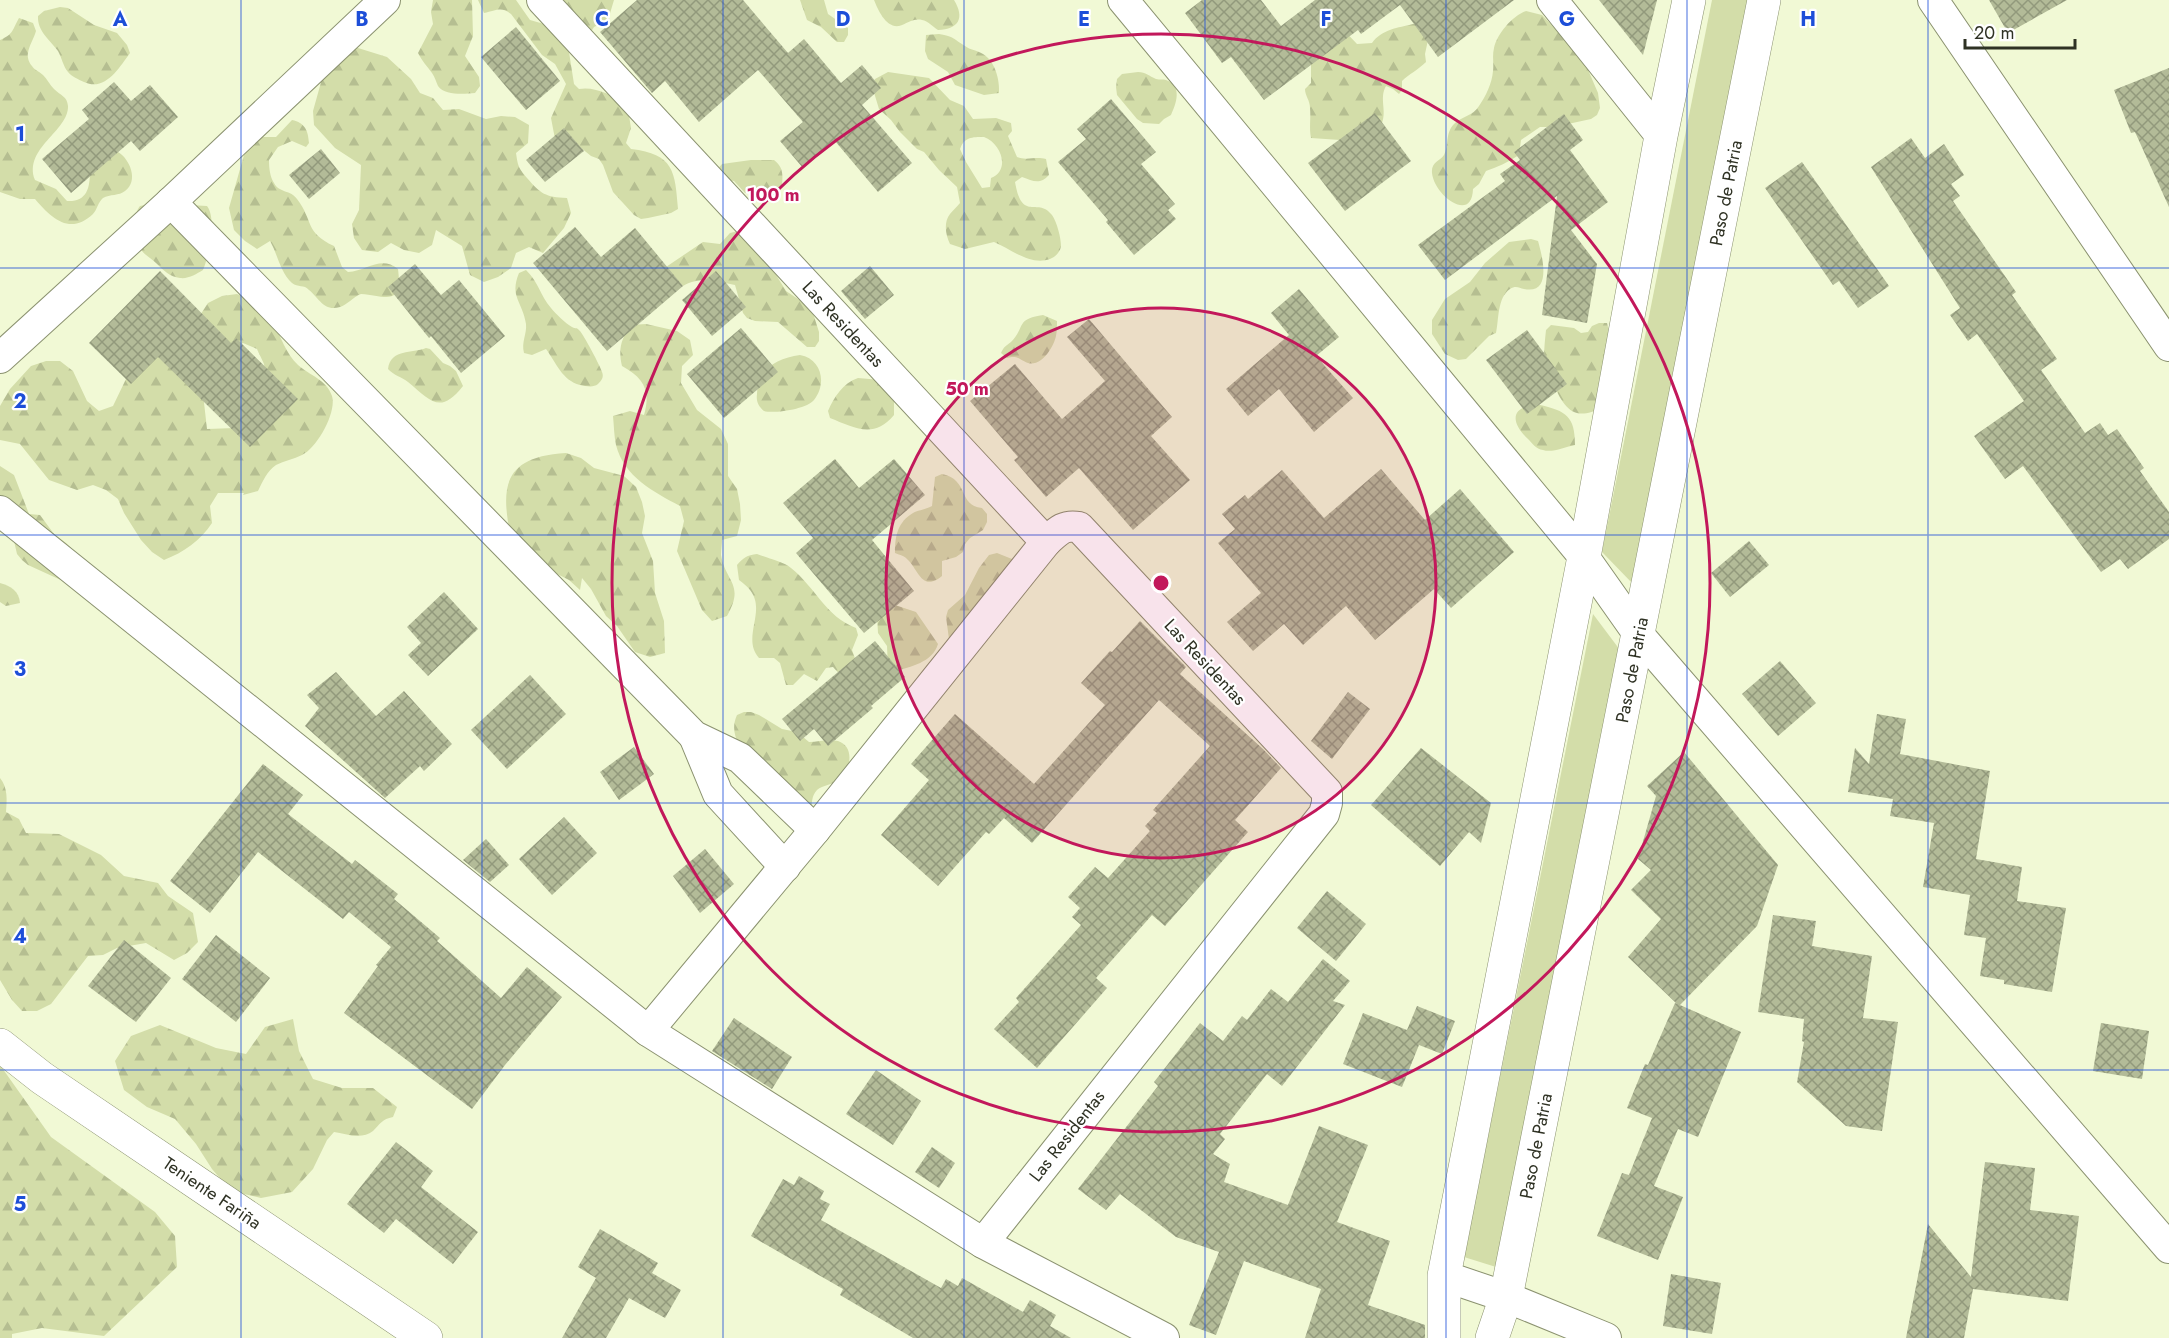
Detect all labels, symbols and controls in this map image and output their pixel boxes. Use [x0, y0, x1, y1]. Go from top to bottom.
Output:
text: A [112, 5, 128, 34]
text: B [355, 5, 369, 34]
text: C [595, 5, 609, 34]
text: D [836, 5, 850, 34]
text: E [1078, 5, 1090, 34]
text: F [1320, 5, 1332, 34]
text: G [1559, 5, 1575, 34]
text: H [1800, 5, 1816, 34]
scale bar [1965, 12, 2074, 50]
text: 20 m [1974, 20, 2014, 46]
text: 1 [15, 120, 25, 149]
street label: Paso de Patria [1703, 138, 1749, 248]
text: 100 m [746, 182, 800, 208]
street label: Las Residentas [796, 275, 890, 373]
text: 50 m [945, 376, 989, 402]
text: 2 [13, 387, 27, 416]
centre of rings [1151, 573, 1171, 593]
street label: Las Residentas [1158, 613, 1252, 711]
street label: Paso de Patria [1609, 615, 1655, 725]
text: 3 [14, 655, 26, 684]
text: 4 [13, 922, 27, 951]
street label: Las Residentas [1023, 1085, 1111, 1187]
street label: Paso de Patria [1513, 1091, 1559, 1201]
street label: Teniente Fariña [158, 1150, 266, 1236]
text: 5 [14, 1190, 27, 1219]

